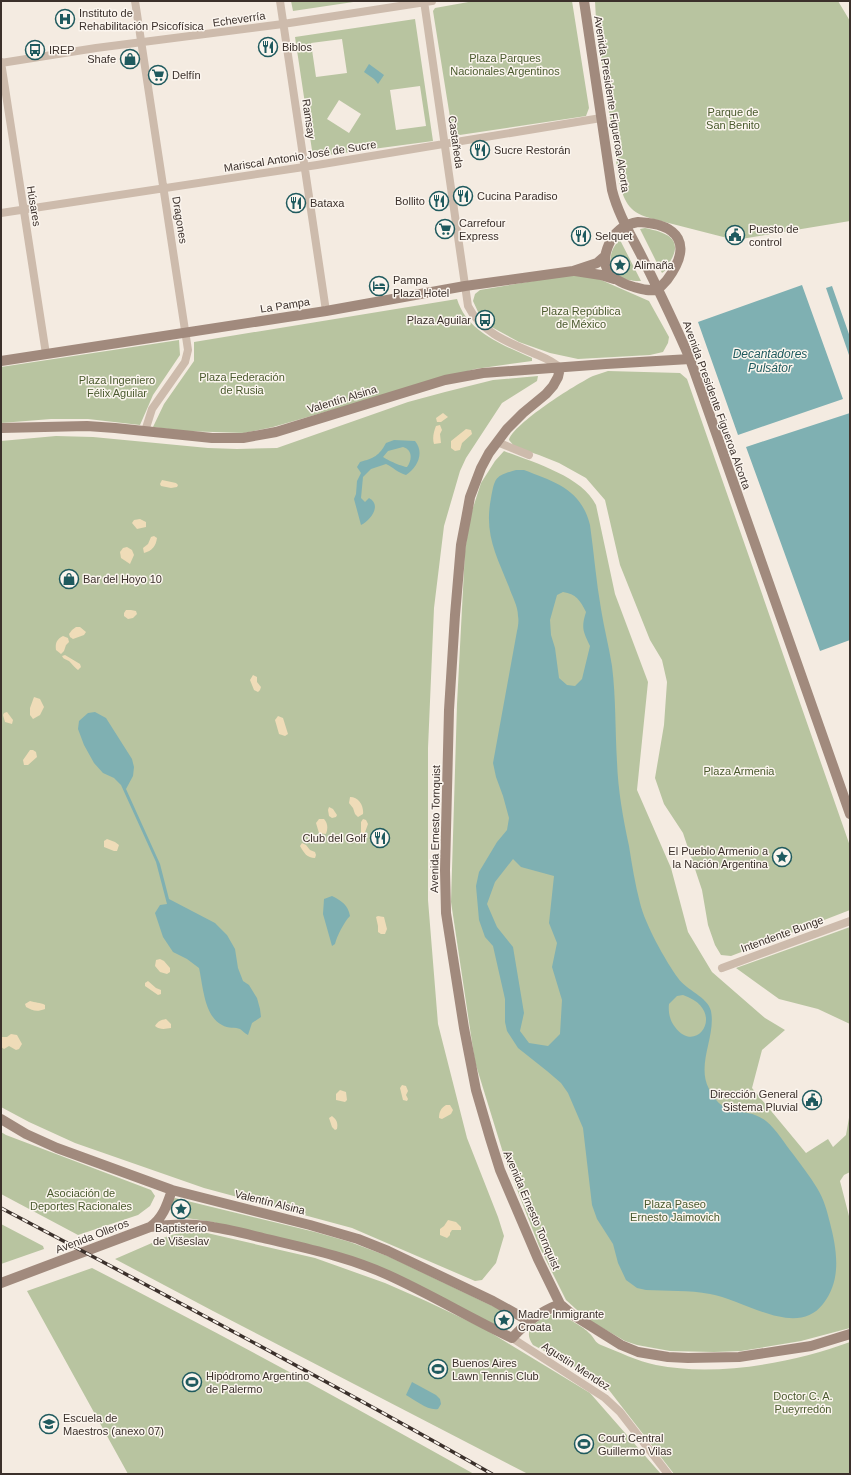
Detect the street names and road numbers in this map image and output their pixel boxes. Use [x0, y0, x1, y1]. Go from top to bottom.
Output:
street label: Echeverría [212, 9, 267, 29]
street label: Avenida Presidente Figueroa Alcorta [592, 15, 632, 194]
street label: Ramsay [300, 98, 318, 140]
street label: Castañeda [446, 115, 466, 170]
street label: Mariscal Antonio José de Sucre [223, 138, 377, 174]
street label: Húsares [25, 185, 43, 228]
street label: Dragones [170, 196, 190, 245]
street label: La Pampa [259, 295, 312, 315]
street label: Avenida Presidente Figueroa Alcorta [681, 319, 753, 492]
street label: Valentín Alsina [306, 382, 379, 415]
street label: Avenida Ernesto Tornquist [428, 765, 442, 893]
street label: Intendente Bunge [739, 914, 825, 954]
street label: Avenida Ernesto Tornquist [501, 1149, 563, 1271]
street label: Valentín Alsina [234, 1187, 307, 1217]
street label: Avenida Olleros [54, 1216, 131, 1255]
street label: Agustin Mendez [540, 1339, 612, 1393]

